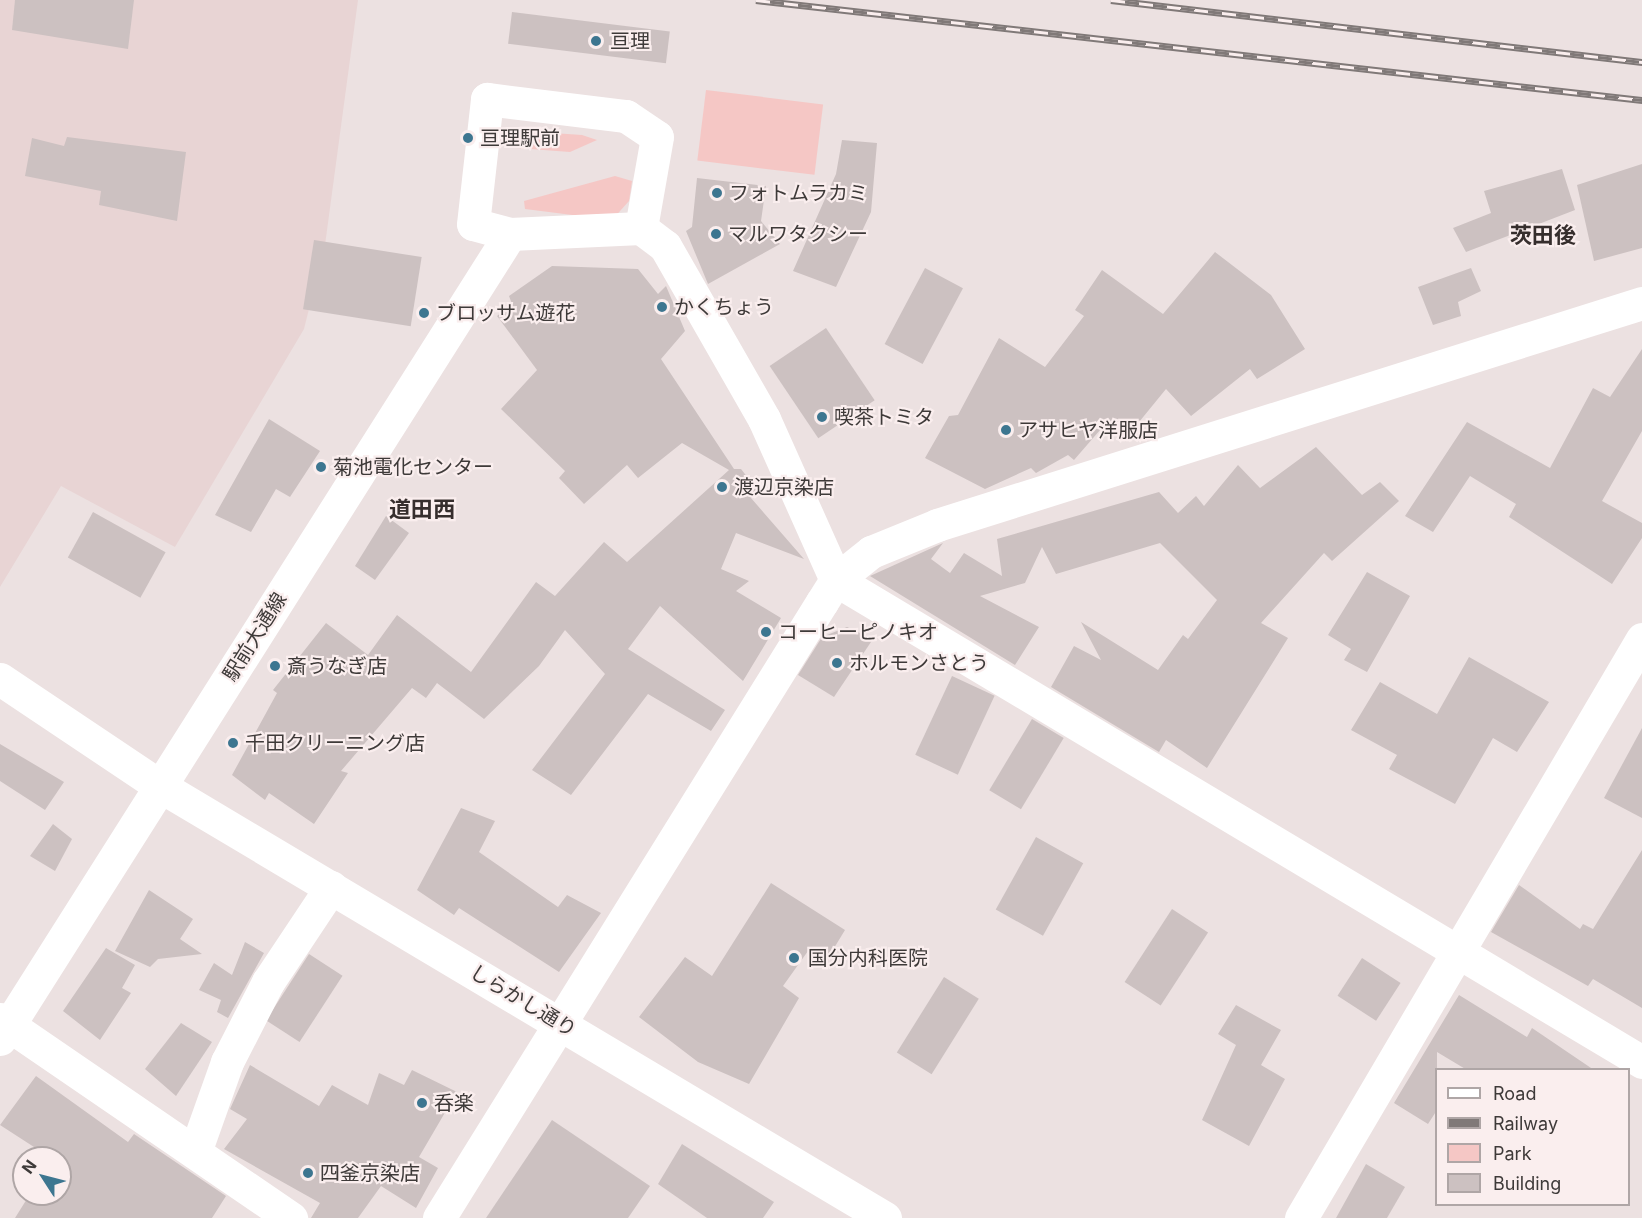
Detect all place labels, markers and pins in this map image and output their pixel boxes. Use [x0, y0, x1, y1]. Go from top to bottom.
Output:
place label: 亘理 [610, 29, 650, 53]
marker: 亘理 [587, 32, 605, 50]
place label: 亘理駅前 [480, 126, 560, 150]
marker: 亘理駅前 [461, 131, 475, 145]
place label: フォトムラカミ [729, 181, 869, 205]
marker: フォトムラカミ [710, 186, 724, 200]
place label: マルワタクシー [728, 222, 868, 246]
marker: マルワタクシー [709, 227, 723, 241]
place label: かくちょう [674, 295, 774, 319]
marker: かくちょう [655, 300, 669, 314]
place label: ブロッサム遊花 [436, 301, 576, 325]
marker: ブロッサム遊花 [417, 306, 431, 320]
place label: 喫茶トミタ [834, 405, 934, 429]
marker: 喫茶トミタ [815, 410, 829, 424]
place label: アサヒヤ洋服店 [1018, 418, 1158, 442]
marker: アサヒヤ洋服店 [999, 423, 1013, 437]
place label: 菊池電化センター [333, 455, 493, 479]
marker: 菊池電化センター [314, 460, 328, 474]
place label: 渡辺京染店 [734, 475, 834, 499]
marker: 渡辺京染店 [715, 480, 729, 494]
place label: コーヒーピノキオ [778, 620, 938, 644]
marker: コーヒーピノキオ [759, 625, 773, 639]
place label: ホルモンさとう [849, 651, 989, 675]
place label: 斎うなぎ店 [287, 654, 387, 678]
marker: ホルモンさとう [830, 656, 844, 670]
marker: 斎うなぎ店 [268, 659, 282, 673]
place label: 千田クリーニング店 [245, 731, 425, 755]
marker: 千田クリーニング店 [226, 736, 240, 750]
place label: 国分内科医院 [808, 946, 928, 970]
marker: 国分内科医院 [785, 949, 803, 967]
place label: 呑楽 [434, 1091, 474, 1115]
marker: 呑楽 [415, 1096, 429, 1110]
place label: 四釜京染店 [320, 1161, 420, 1185]
marker: 四釜京染店 [301, 1166, 315, 1180]

